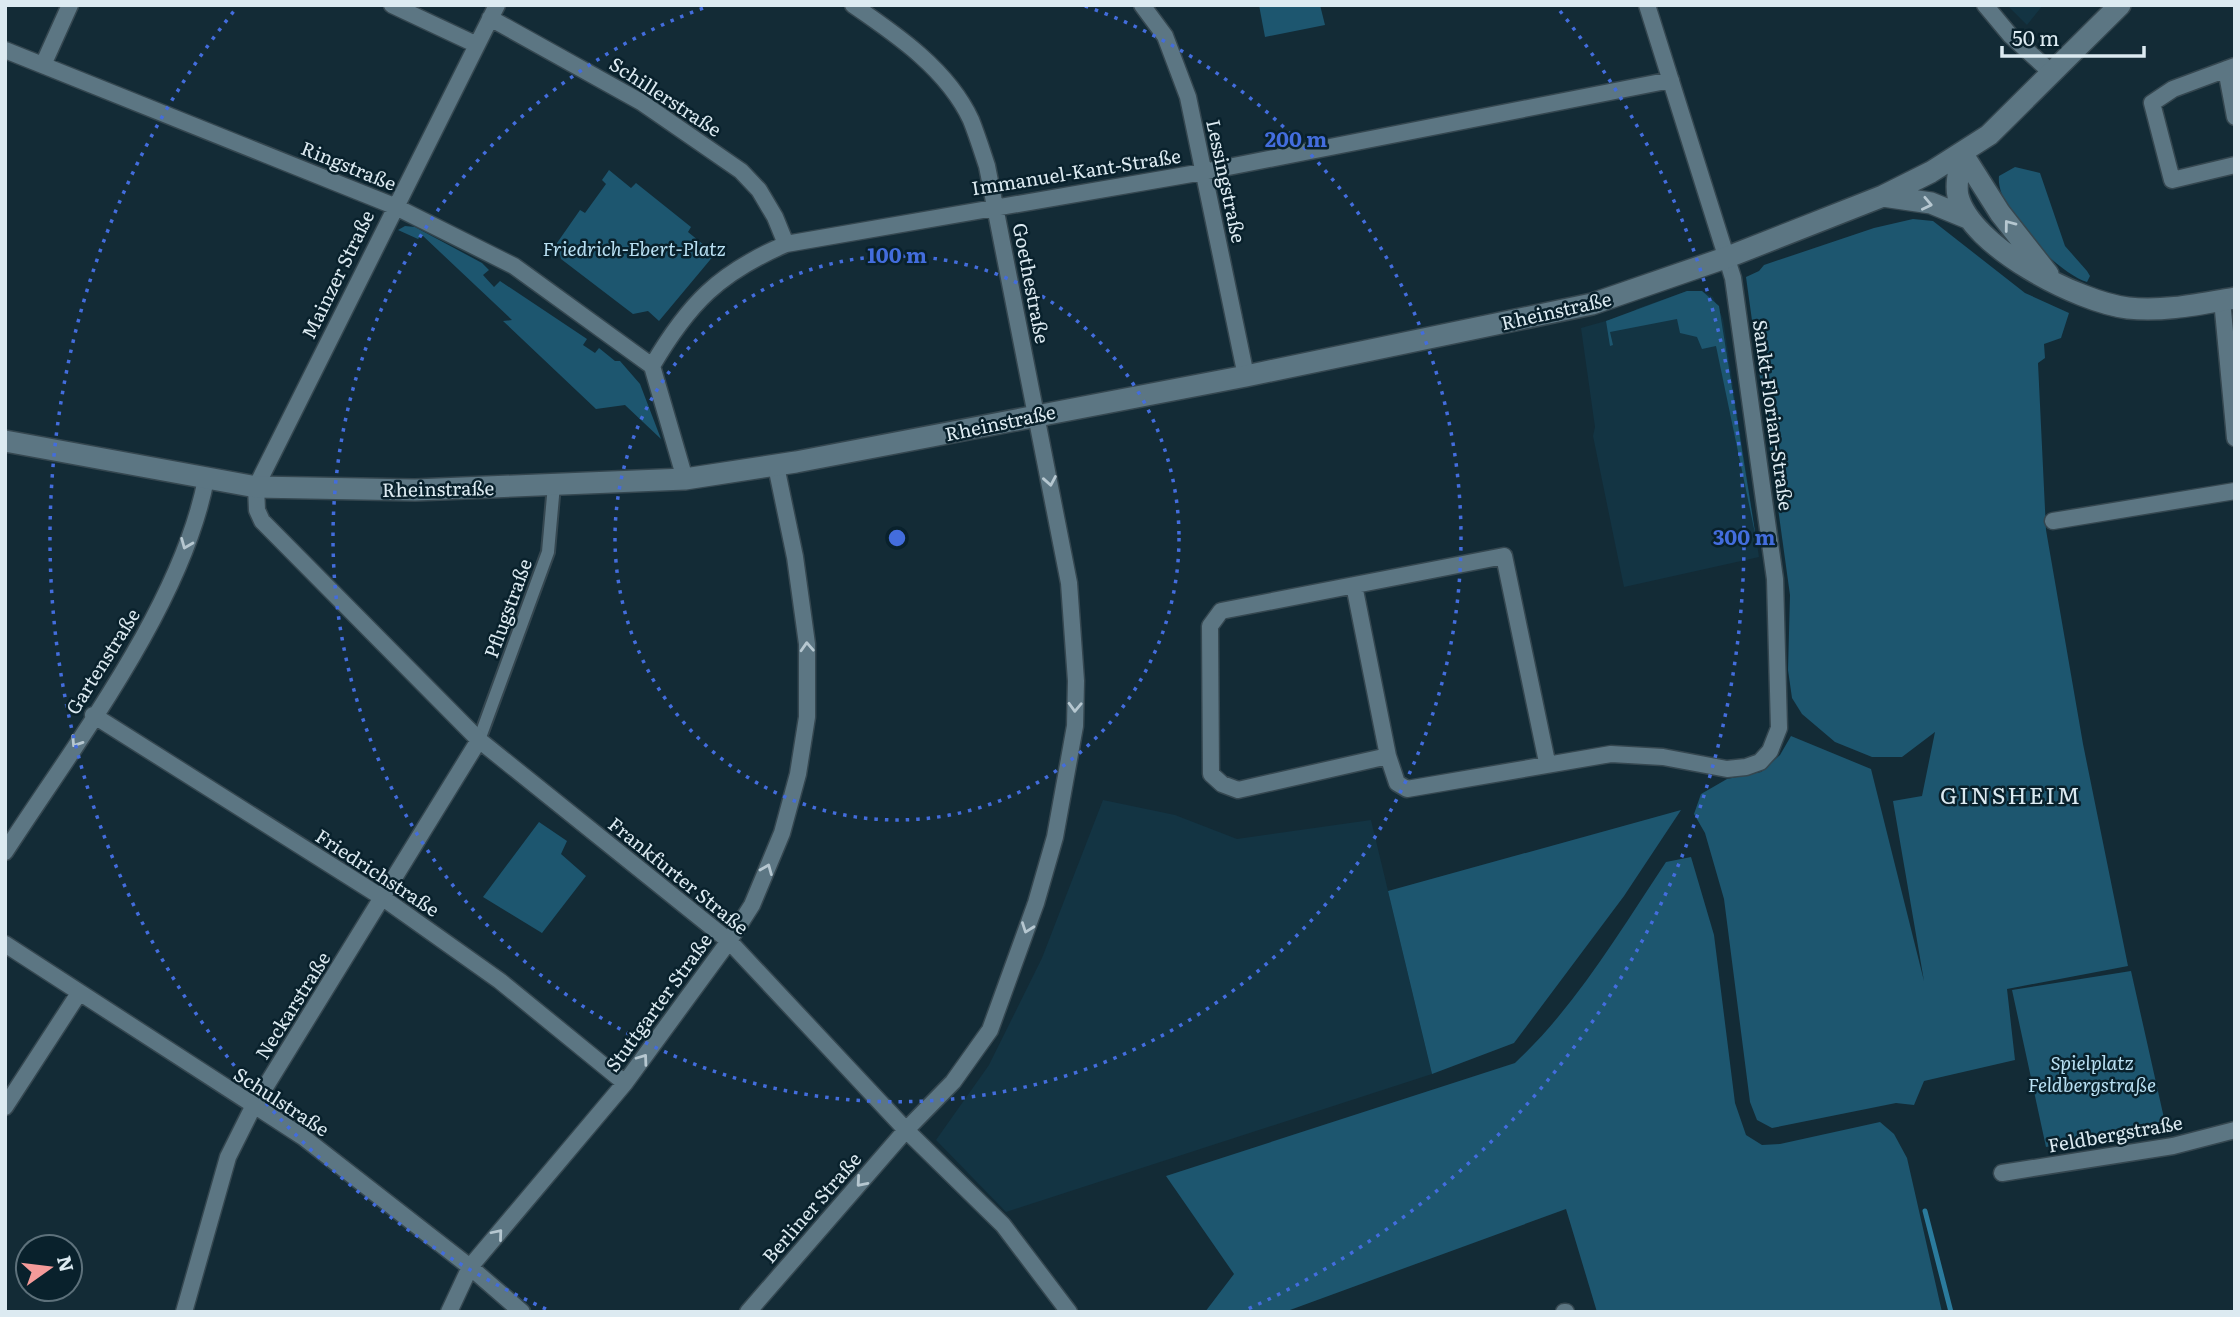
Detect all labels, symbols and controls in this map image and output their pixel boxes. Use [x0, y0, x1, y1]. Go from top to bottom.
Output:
scale bar [2002, 14, 2144, 58]
text: 50 m [2012, 21, 2059, 52]
street label: Schillerstraße [605, 49, 728, 143]
street label: Lessingstraße [1200, 117, 1254, 245]
text: 200 m [1265, 122, 1327, 153]
street label: Ringstraße [297, 133, 401, 197]
street label: Immanuel-Kant-Straße [969, 141, 1183, 201]
one-way arrow [1921, 196, 1933, 211]
street label: Mainzer Straße [294, 205, 380, 343]
street label: Goethestraße [1007, 220, 1057, 346]
one-way arrow [2004, 220, 2017, 233]
park label: Friedrich-Ebert-Platz [542, 234, 726, 262]
text: 100 m [867, 238, 927, 269]
street label: Rheinstraße [1498, 284, 1614, 336]
street label: Sankt-Florian-Straße [1747, 318, 1801, 512]
street label: Rheinstraße [942, 397, 1058, 447]
street label: Rheinstraße [382, 473, 494, 503]
one-way arrow [1042, 475, 1057, 487]
text: 300 m [1713, 520, 1775, 551]
centre of rings [885, 526, 909, 550]
one-way arrow [181, 537, 195, 549]
street label: Pflugstraße [476, 554, 538, 662]
street label: Gartenstraße [58, 602, 146, 720]
one-way arrow [799, 642, 814, 653]
one-way arrow [1068, 701, 1083, 712]
one-way arrow [71, 735, 84, 748]
district label: GINSHEIM [1940, 777, 2082, 811]
street label: Frankfurter Straße [603, 810, 755, 941]
street label: Friedrichstraße [311, 821, 446, 923]
one-way arrow [759, 864, 773, 876]
one-way arrow [1021, 922, 1035, 934]
street label: Stuttgarter Straße [598, 927, 718, 1077]
street label: Neckarstraße [248, 946, 336, 1064]
park label: Spielplatz Feldbergstraße [2028, 1048, 2156, 1098]
one-way arrow [635, 1054, 647, 1067]
street label: Schulstraße [229, 1060, 335, 1142]
street label: Feldbergstraße [2045, 1107, 2185, 1159]
street label: Berliner Straße [755, 1145, 867, 1269]
one-way arrow [857, 1174, 869, 1187]
one-way arrow [490, 1229, 502, 1242]
north arrow [14, 1233, 84, 1303]
text: N [51, 1253, 82, 1275]

